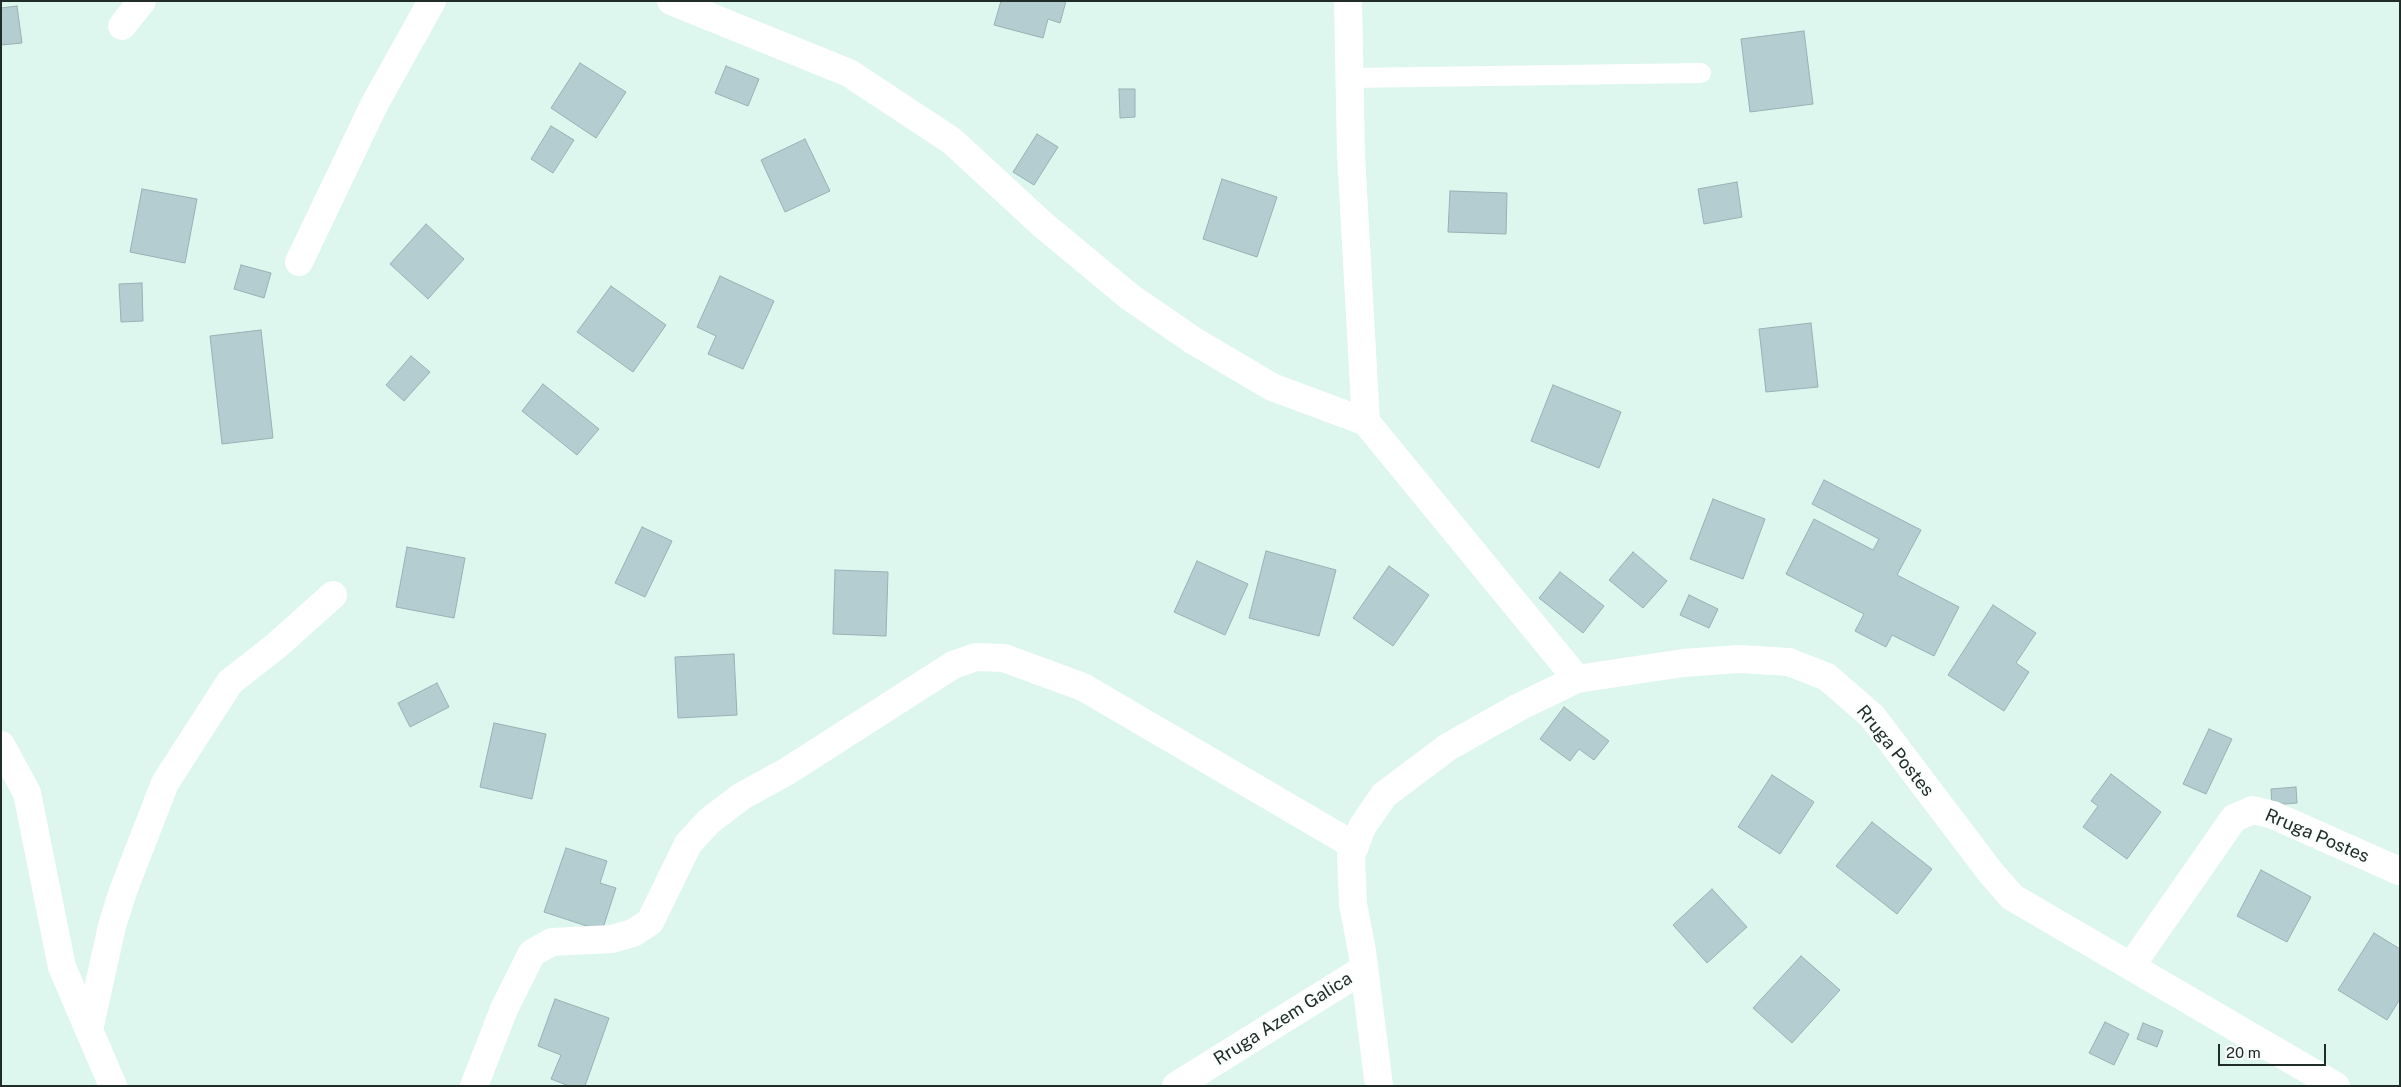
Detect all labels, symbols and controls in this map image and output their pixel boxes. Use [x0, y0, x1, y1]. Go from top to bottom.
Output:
street label: Rruga Postes [1852, 701, 1938, 801]
street label: Rruga Postes [2262, 804, 2372, 868]
street label: Rruga Azem Galica [1210, 968, 1356, 1070]
scale bar [2221, 1034, 2328, 1066]
text: 20 m [2226, 1044, 2261, 1061]

